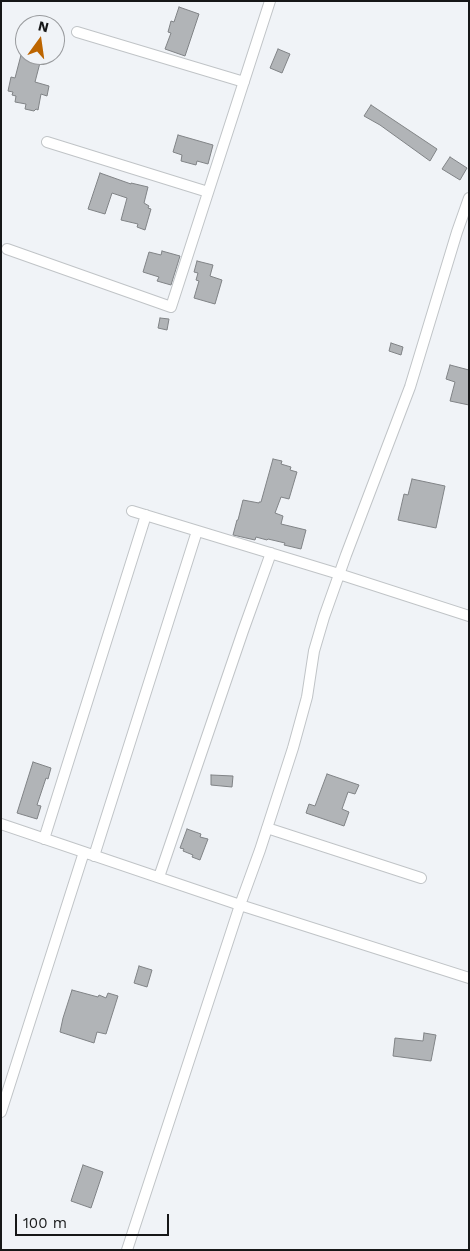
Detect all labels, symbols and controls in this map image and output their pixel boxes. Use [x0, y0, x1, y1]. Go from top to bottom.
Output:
north arrow [15, 15, 65, 65]
text: N [36, 17, 50, 35]
scale bar [18, 1204, 171, 1236]
text: 100 m [23, 1214, 67, 1232]

